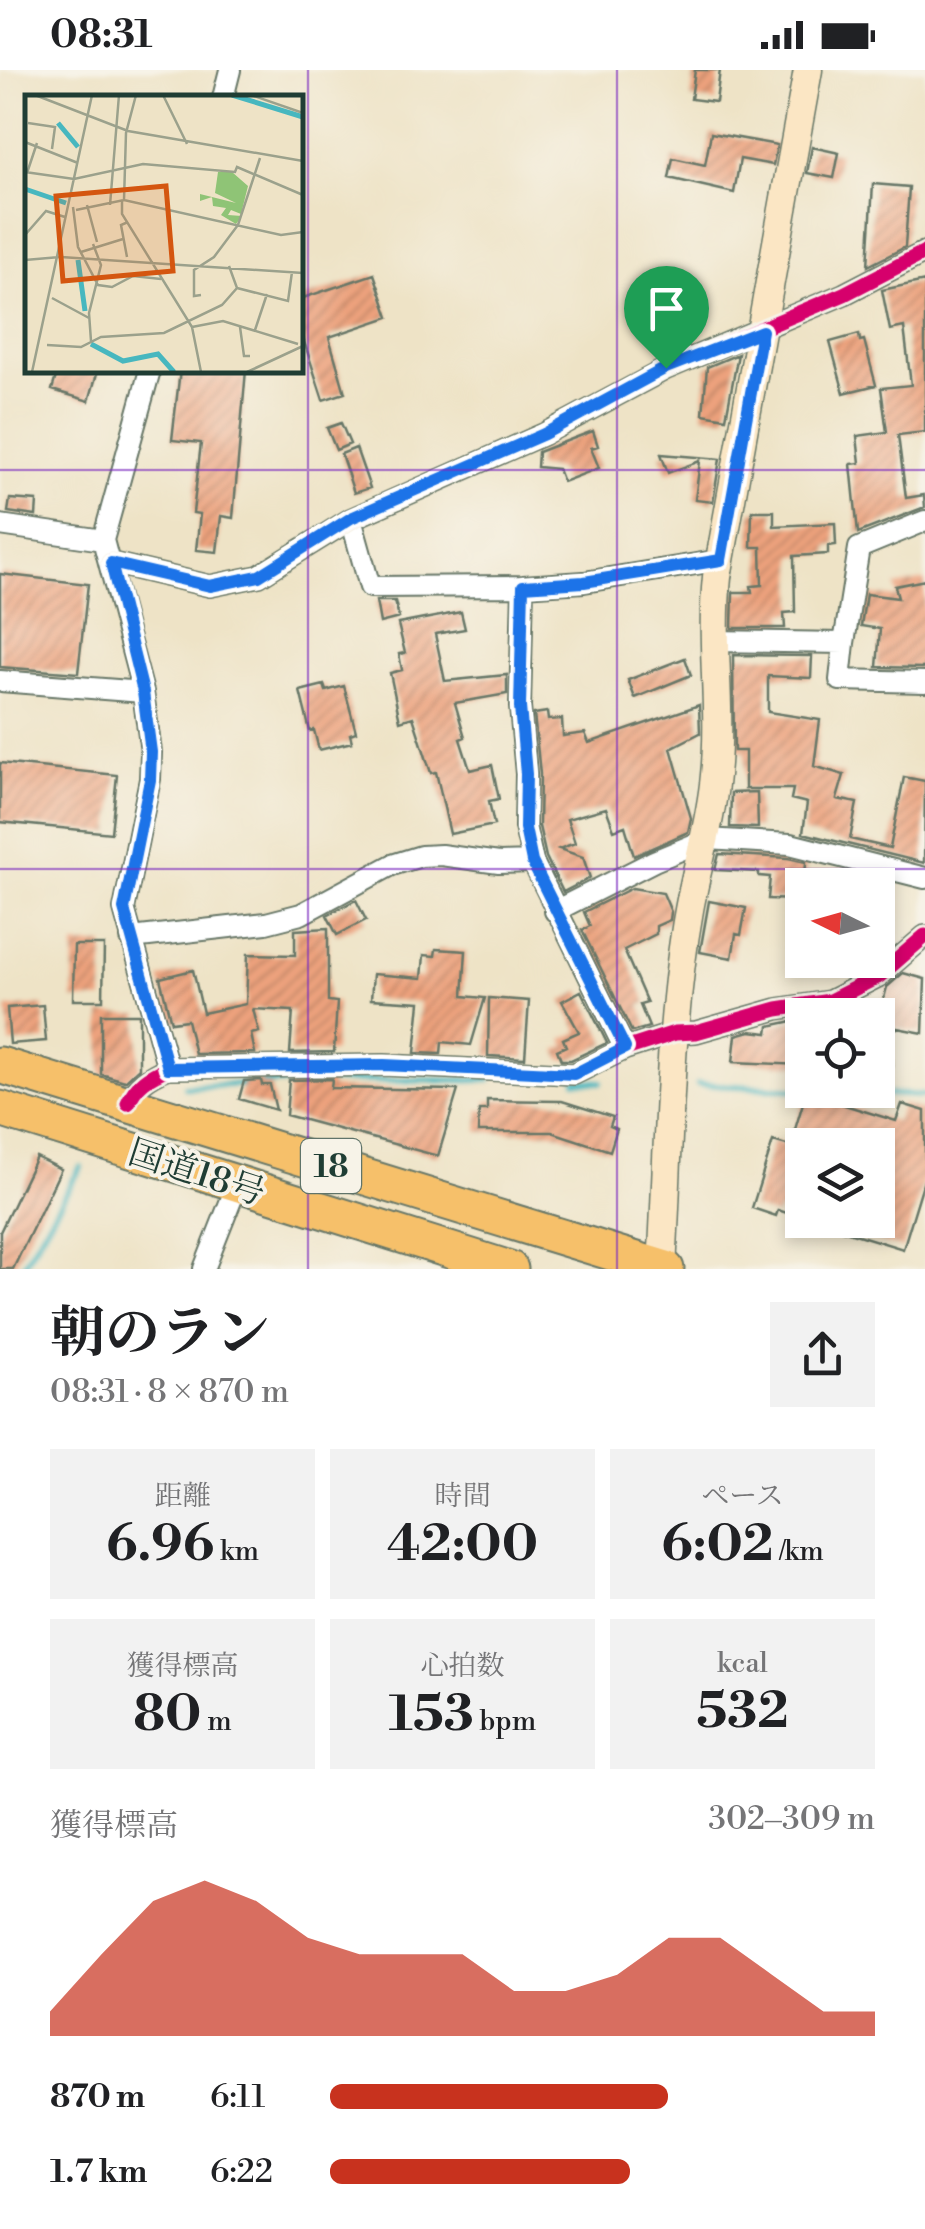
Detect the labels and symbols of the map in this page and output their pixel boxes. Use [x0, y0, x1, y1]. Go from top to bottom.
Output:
inset map [25, 95, 302, 372]
pin [624, 266, 709, 369]
north arrow [785, 868, 895, 978]
street label: 国道18号 [123, 1131, 270, 1216]
road number: 18 [301, 1139, 361, 1193]

